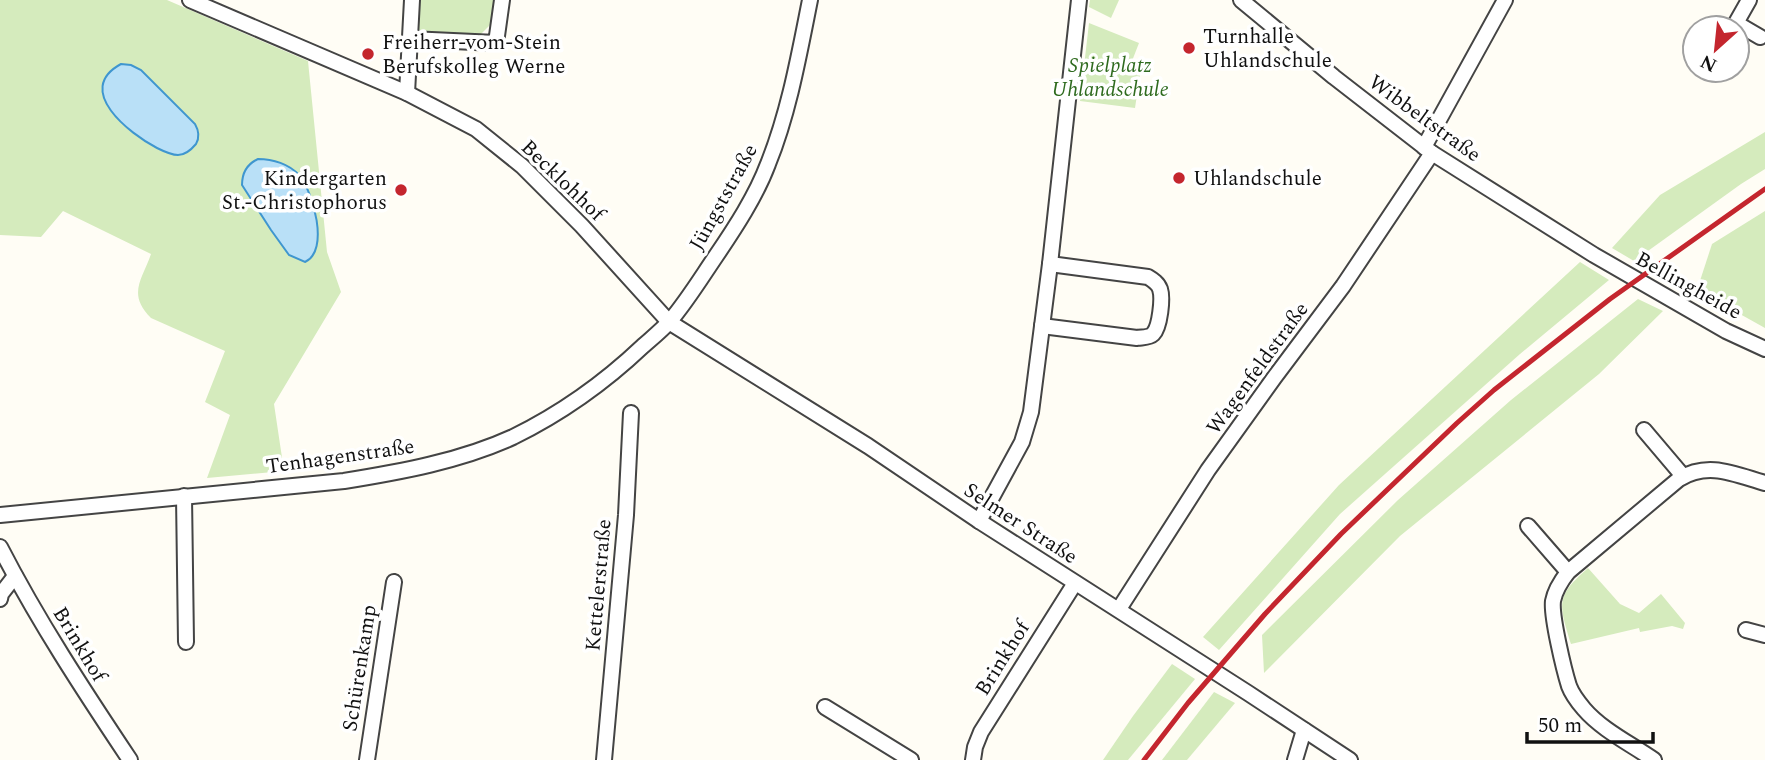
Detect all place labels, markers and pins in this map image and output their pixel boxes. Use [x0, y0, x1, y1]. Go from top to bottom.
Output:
place label: Turnhalle Uhlandschule [1203, 21, 1332, 77]
place label: Freiherr-vom-Stein Berufskolleg Werne [382, 27, 566, 83]
marker: Turnhalle Uhlandschule [1181, 40, 1197, 56]
marker: Freiherr-vom-Stein Berufskolleg Werne [360, 46, 376, 62]
place label: Kindergarten St.-Christophorus [222, 163, 387, 219]
place label: Uhlandschule [1193, 163, 1322, 195]
marker: Uhlandschule [1171, 170, 1187, 186]
marker: Kindergarten St.-Christophorus [393, 182, 409, 198]

